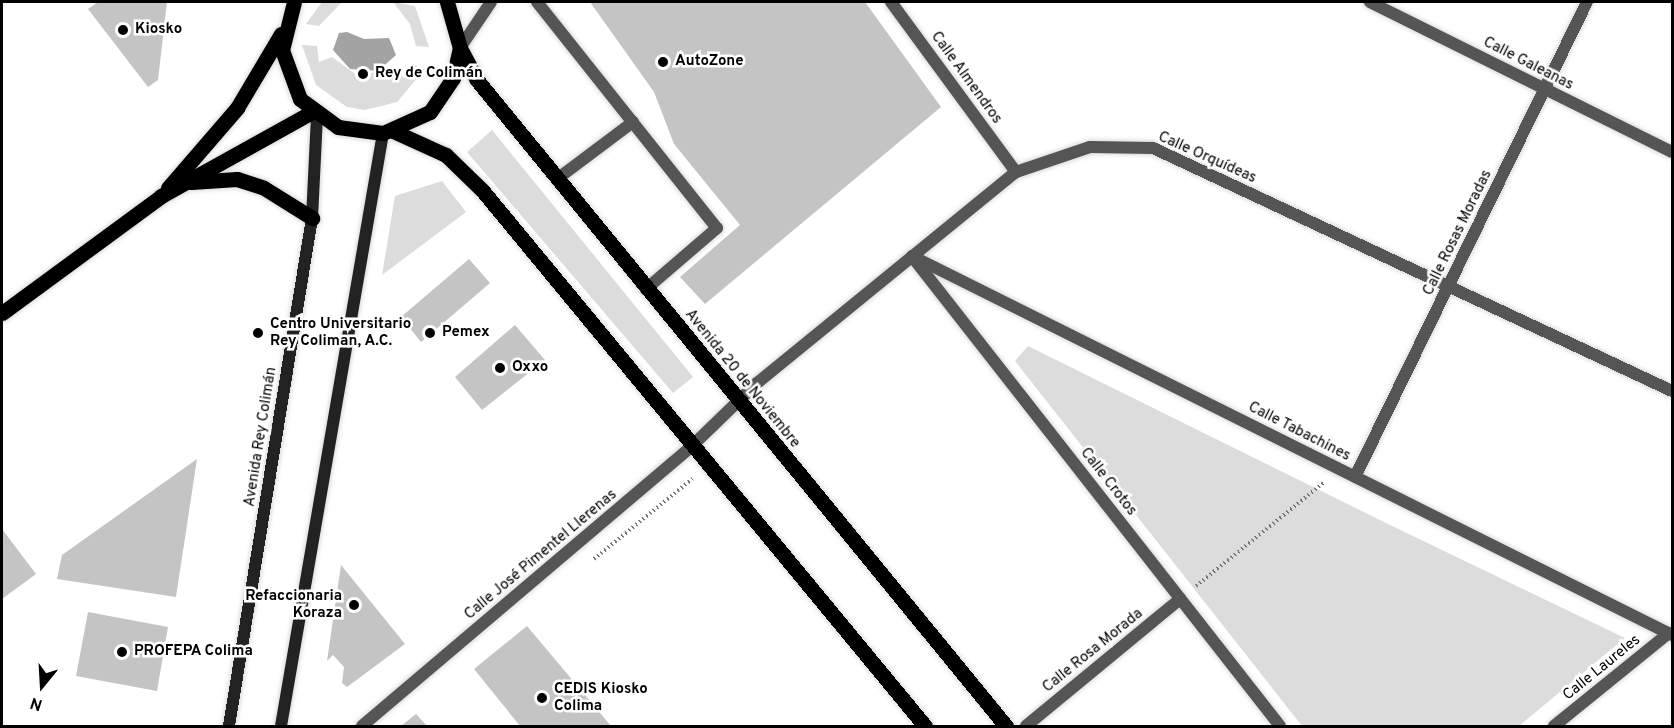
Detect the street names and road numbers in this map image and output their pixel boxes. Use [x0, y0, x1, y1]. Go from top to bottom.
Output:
street label: Calle Almendros [926, 28, 1006, 128]
street label: Calle Galeanas [1480, 34, 1576, 94]
street label: Calle Orquídeas [1155, 128, 1259, 188]
street label: Calle Rosas Moradas [1420, 167, 1496, 299]
street label: Avenida 20 de Noviembre [681, 306, 803, 452]
street label: Avenida Rey Colimán [241, 366, 281, 508]
street label: Calle Tabachines [1245, 398, 1353, 466]
street label: Calle Crotos [1076, 444, 1140, 520]
street label: Calle José Pimentel Llerenas [461, 486, 621, 624]
street label: Calle Rosa Morada [1039, 605, 1147, 697]
street label: Calle Laureles [1560, 631, 1644, 705]

